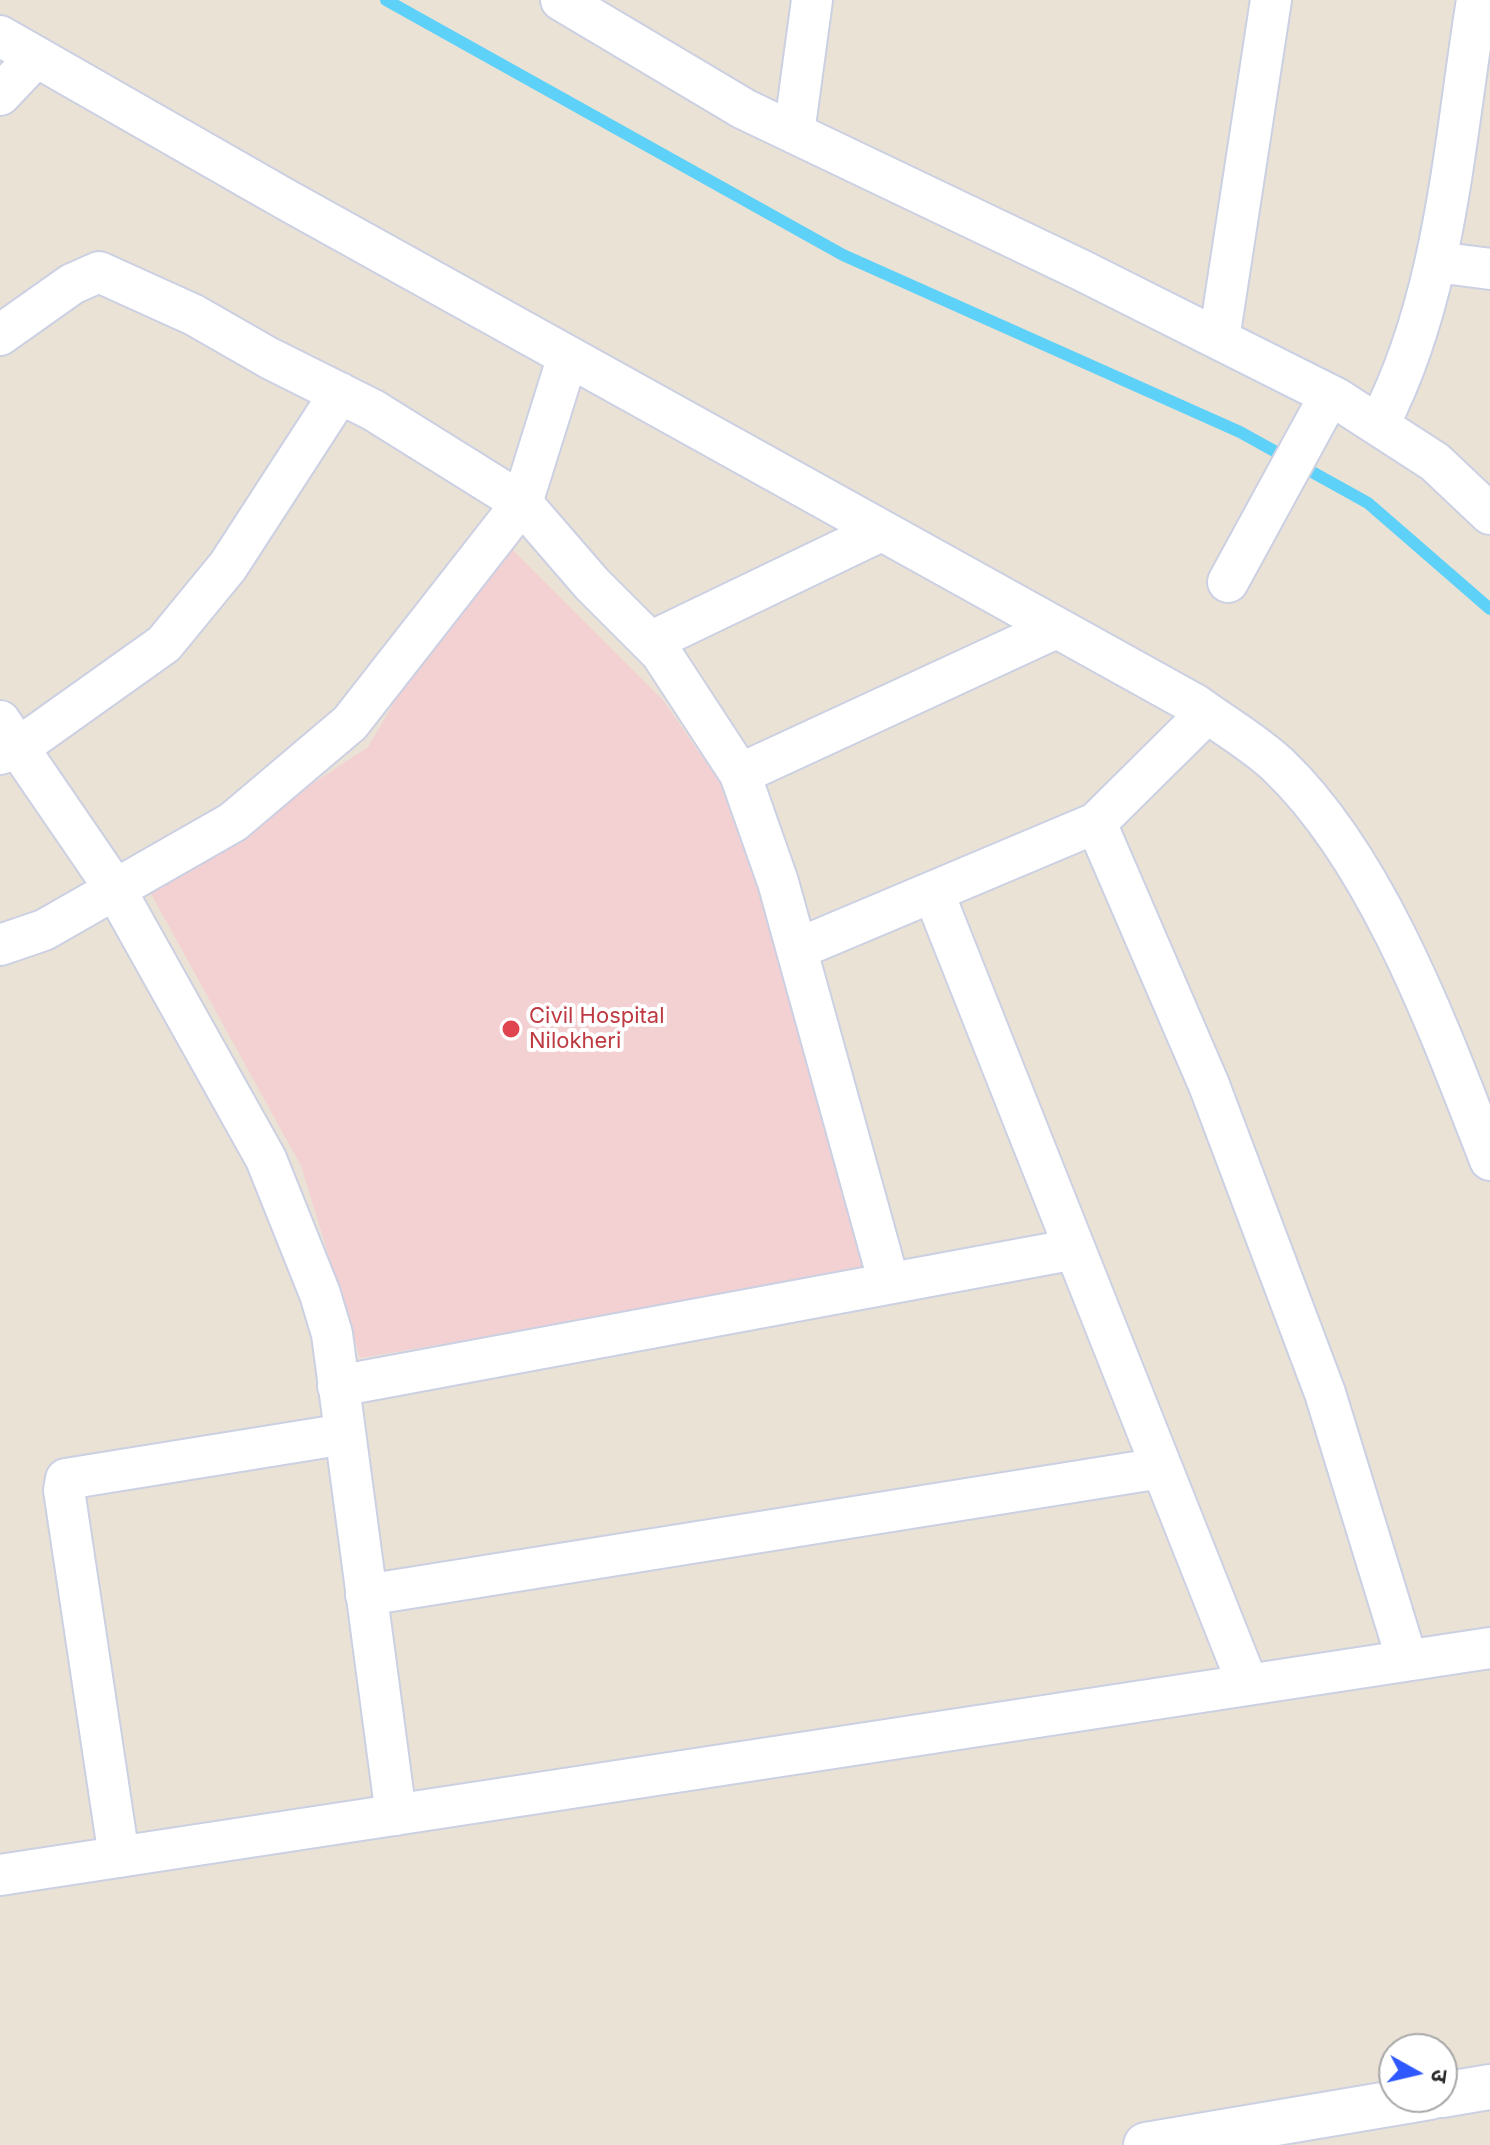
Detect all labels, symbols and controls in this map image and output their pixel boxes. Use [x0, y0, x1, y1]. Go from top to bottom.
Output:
place label: Civil Hospital Nilokheri [529, 1003, 665, 1054]
marker: Civil Hospital Nilokheri [500, 1018, 522, 1040]
north arrow [1378, 2033, 1458, 2113]
text: उ [1426, 2068, 1454, 2084]

